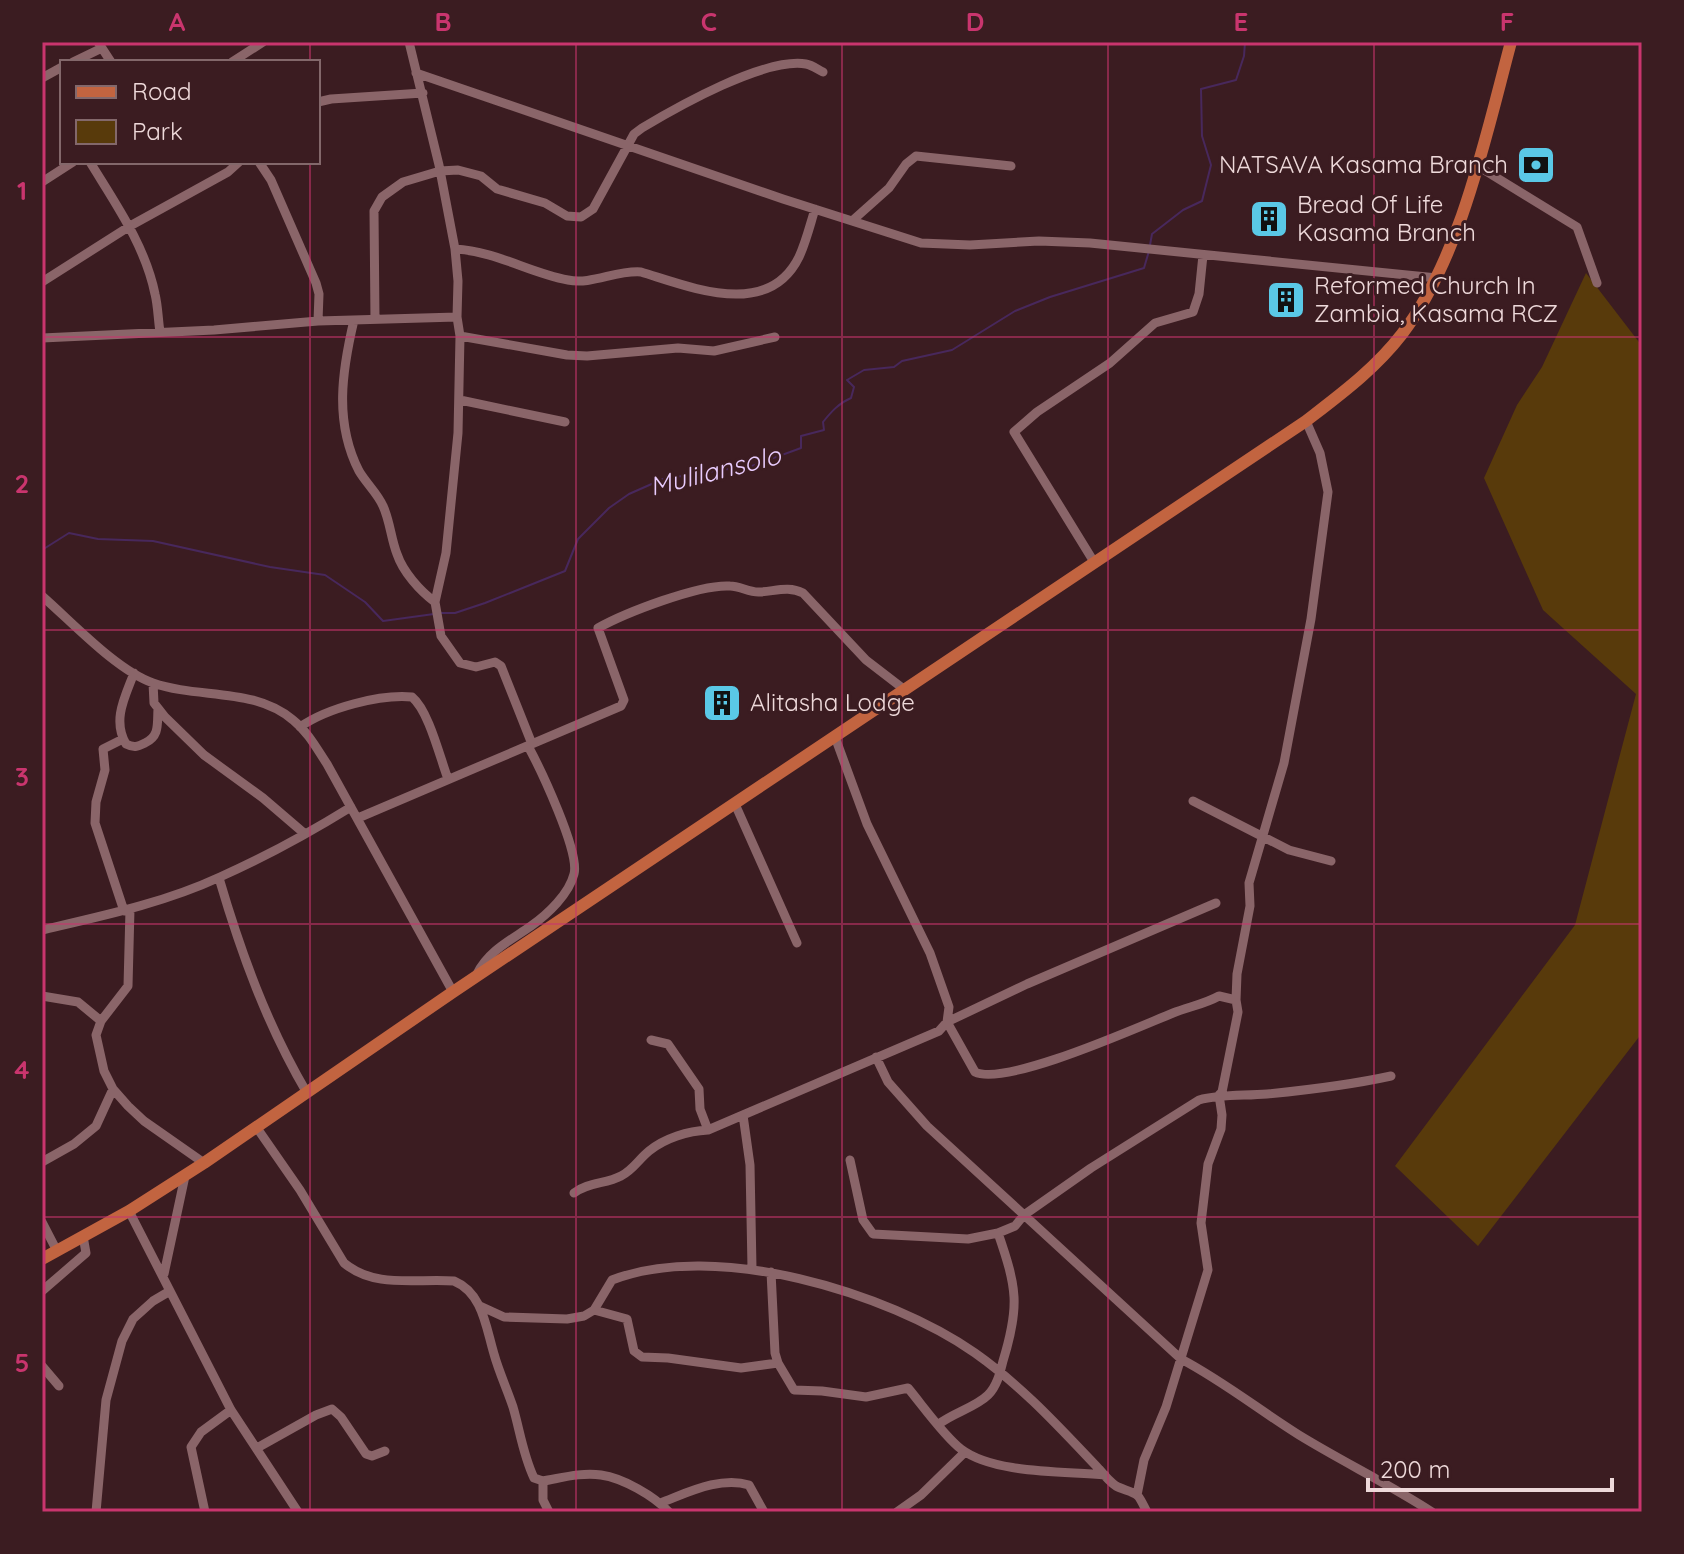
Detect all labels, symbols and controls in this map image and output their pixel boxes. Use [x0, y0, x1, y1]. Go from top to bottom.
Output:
text: A [169, 5, 186, 38]
text: B [434, 5, 452, 38]
text: C [701, 5, 717, 38]
text: D [966, 5, 984, 38]
text: E [1234, 5, 1248, 38]
text: F [1500, 5, 1514, 38]
legend [60, 60, 320, 164]
text: Road [132, 76, 192, 106]
text: Park [132, 116, 183, 146]
bank icon: NATSAVA Kasama Branch [1515, 144, 1557, 186]
place label: NATSAVA Kasama Branch [1219, 149, 1508, 179]
text: 1 [17, 174, 27, 207]
place label: Bread Of Life Kasama Branch [1297, 189, 1476, 247]
building icon: Bread Of Life Kasama Branch [1248, 198, 1290, 240]
place label: Reformed Church In Zambia, Kasama RCZ [1314, 270, 1558, 328]
building icon: Reformed Church In Zambia, Kasama RCZ [1265, 279, 1307, 321]
water label: Mulilansolo [646, 438, 785, 503]
text: 2 [15, 467, 29, 500]
building icon: Alitasha Lodge [701, 682, 743, 724]
place label: Alitasha Lodge [750, 687, 915, 717]
text: 3 [15, 760, 29, 793]
text: 4 [14, 1053, 30, 1086]
text: 5 [15, 1346, 29, 1379]
scale bar [1368, 1442, 1612, 1492]
text: 200 m [1380, 1454, 1450, 1484]

